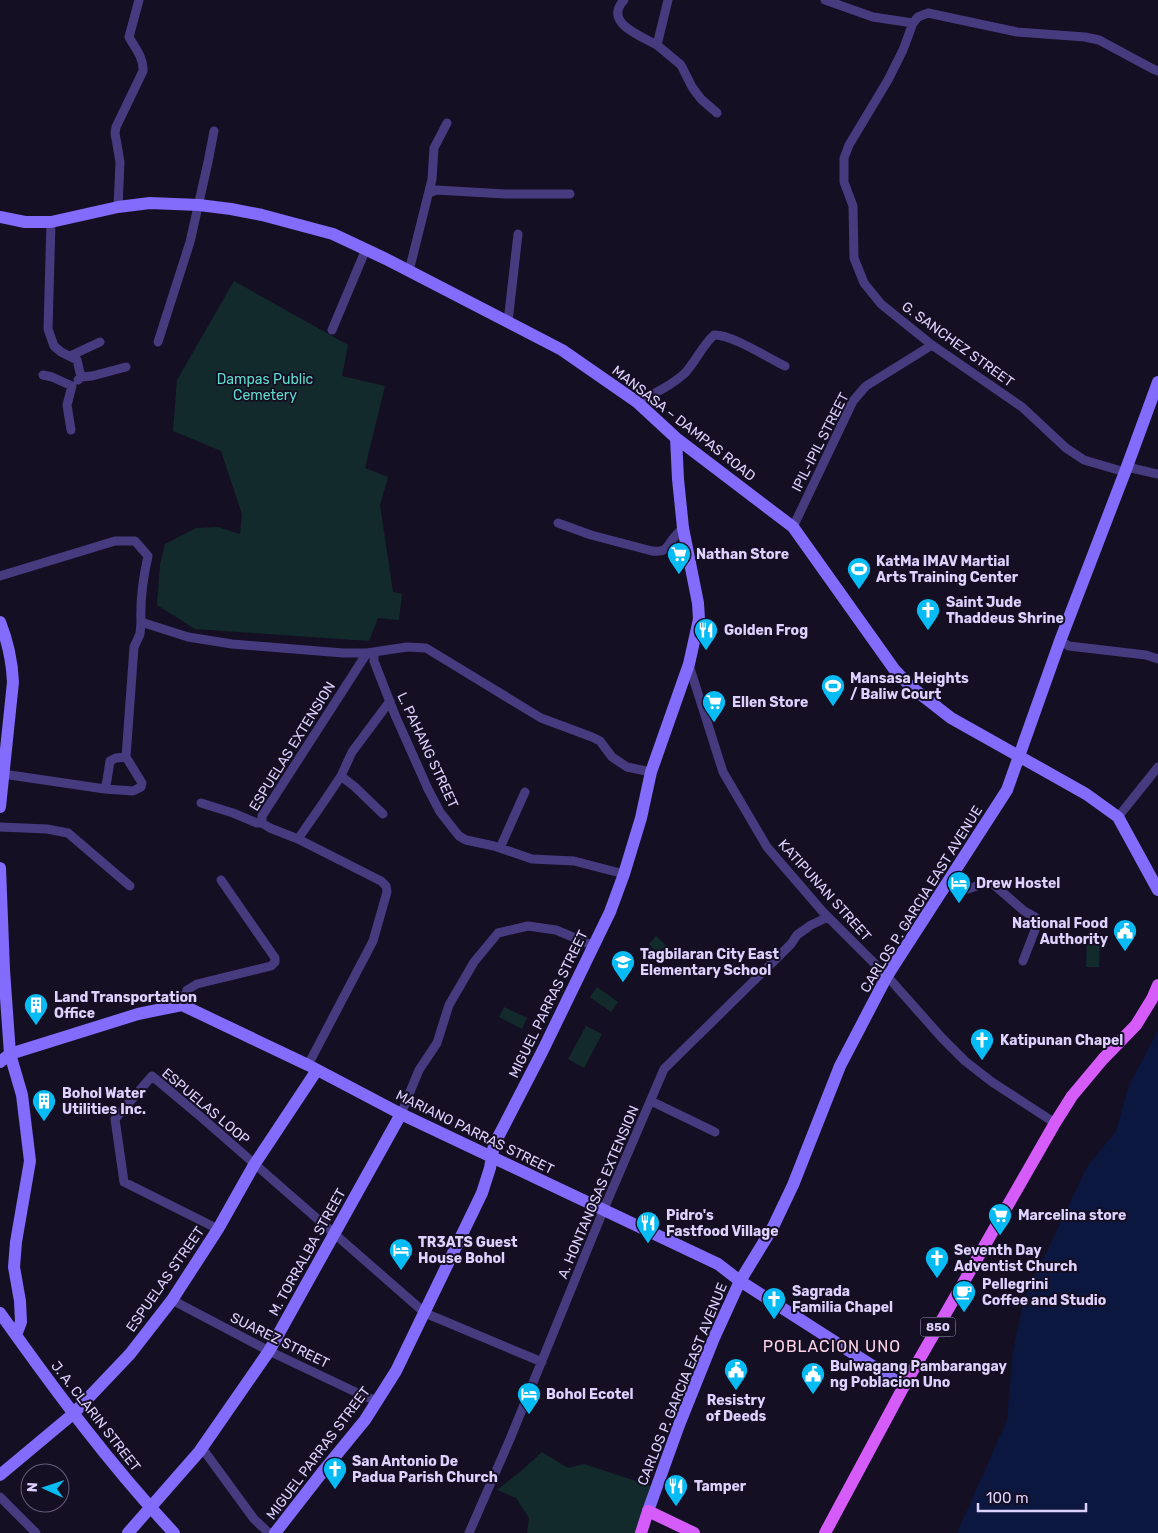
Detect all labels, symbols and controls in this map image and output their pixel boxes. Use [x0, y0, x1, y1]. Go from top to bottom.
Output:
street label: G. SANCHEZ STREET [898, 298, 1017, 391]
street label: MANSASA – DAMPAS ROAD [608, 362, 759, 485]
park label: Dampas Public Cemetery [217, 371, 314, 404]
street label: IPIL-IPIL STREET [788, 390, 853, 495]
supermarket icon: Nathan Store [666, 541, 692, 575]
place label: Nathan Store [696, 546, 789, 563]
place label: KatMa IMAV Martial Arts Training Center [876, 553, 1019, 586]
sports icon: KatMa IMAV Martial Arts Training Center [846, 556, 872, 590]
place label: Saint Jude Thaddeus Shrine [946, 594, 1064, 627]
church icon: Saint Jude Thaddeus Shrine [915, 597, 941, 631]
restaurant icon: Golden Frog [693, 617, 719, 651]
place label: Golden Frog [724, 622, 808, 639]
place label: Mansasa Heights / Baliw Court [850, 670, 969, 703]
sports icon: Mansasa Heights / Baliw Court [820, 673, 846, 707]
street label: ESPUELAS EXTENSION [246, 679, 339, 814]
supermarket icon: Ellen Store [701, 689, 727, 723]
street label: L. PAHANG STREET [393, 690, 462, 811]
place label: Ellen Store [732, 694, 808, 711]
street label: CARLOS P. GARCIA EAST AVENUE [857, 803, 986, 996]
street label: KATIPUNAN STREET [775, 836, 875, 945]
hotel icon: Drew Hostel [946, 870, 972, 904]
place label: Drew Hostel [976, 875, 1060, 892]
place label: National Food Authority [1012, 915, 1109, 948]
public building icon: National Food Authority [1112, 918, 1138, 952]
street label: MIGUEL PARRAS STREET [505, 928, 592, 1081]
place label: Tagbilaran City East Elementary School [640, 946, 780, 979]
school or university icon: Tagbilaran City East Elementary School [610, 949, 636, 983]
place label: Land Transportation Office [54, 989, 197, 1022]
building icon: Land Transportation Office [23, 992, 49, 1026]
church icon: Katipunan Chapel [969, 1027, 995, 1061]
place label: Katipunan Chapel [1000, 1032, 1123, 1049]
street label: ESPUELAS LOOP [158, 1065, 253, 1148]
place label: Bohol Water Utilities Inc. [62, 1085, 146, 1118]
street label: MARIANO PARRAS STREET [393, 1087, 557, 1178]
building icon: Bohol Water Utilities Inc. [31, 1088, 57, 1122]
street label: A. HONTANOSAS EXTENSION [554, 1103, 643, 1281]
street label: M. TORRALBA STREET [265, 1185, 350, 1319]
supermarket icon: Marcelina store [987, 1202, 1013, 1236]
place label: Pidro's Fastfood Village [666, 1207, 779, 1240]
place label: Marcelina store [1018, 1207, 1126, 1224]
restaurant icon: Pidro's Fastfood Village [635, 1210, 661, 1244]
street label: ESPUELAS STREET [123, 1223, 208, 1335]
place label: TR3ATS Guest House Bohol [418, 1234, 518, 1267]
hotel icon: TR3ATS Guest House Bohol [388, 1237, 414, 1271]
place label: Seventh Day Adventist Church [954, 1242, 1077, 1275]
church icon: Seventh Day Adventist Church [924, 1245, 950, 1279]
place label: Pellegrini Coffee and Studio [982, 1276, 1106, 1309]
cafe icon: Pellegrini Coffee and Studio [951, 1279, 977, 1313]
street label: CARLOS P. GARCIA EAST AVENUE [634, 1280, 731, 1488]
place label: Sagrada Familia Chapel [792, 1283, 893, 1316]
church icon: Sagrada Familia Chapel [761, 1286, 787, 1320]
street label: SUAREZ STREET [227, 1309, 332, 1372]
road number: 850 [920, 1318, 956, 1336]
district label: POBLACION UNO [763, 1337, 901, 1356]
public building icon: Resistry of Deeds [723, 1357, 749, 1391]
street label: J. A. CLARIN STREET [47, 1358, 144, 1475]
place label: Bulwagang Pambarangay ng Poblacion Uno [830, 1358, 1007, 1391]
public building icon: Bulwagang Pambarangay ng Poblacion Uno [800, 1361, 826, 1395]
hotel icon: Bohol Ecotel [516, 1381, 542, 1415]
street label: MIGUEL PARRAS STREET [263, 1383, 374, 1523]
place label: Bohol Ecotel [546, 1386, 634, 1403]
place label: Resistry of Deeds [706, 1392, 767, 1425]
place label: San Antonio De Padua Parish Church [352, 1453, 498, 1486]
church icon: San Antonio De Padua Parish Church [322, 1456, 348, 1490]
north arrow [20, 1463, 70, 1513]
restaurant icon: Tamper [663, 1473, 689, 1507]
place label: Tamper [694, 1478, 747, 1495]
scale bar [978, 1480, 1086, 1512]
text: N [24, 1482, 41, 1493]
text: 100 m [986, 1489, 1028, 1507]

